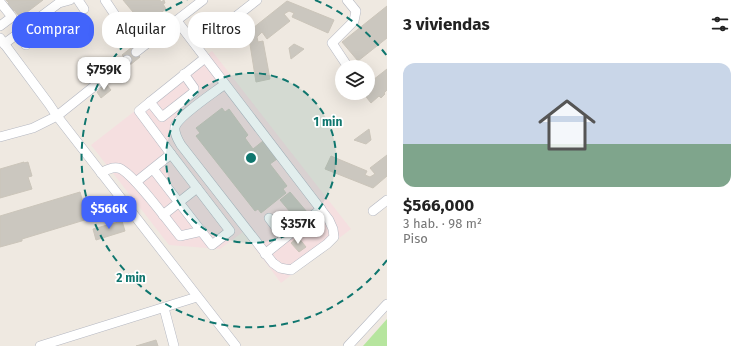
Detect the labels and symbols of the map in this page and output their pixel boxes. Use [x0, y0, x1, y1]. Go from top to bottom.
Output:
pin: $759K [76, 57, 132, 91]
text: 1 min [314, 115, 342, 129]
centre of rings [244, 151, 258, 165]
pin: $566K [81, 196, 137, 230]
pin: $357K [270, 211, 326, 245]
text: 2 min [116, 271, 146, 285]

